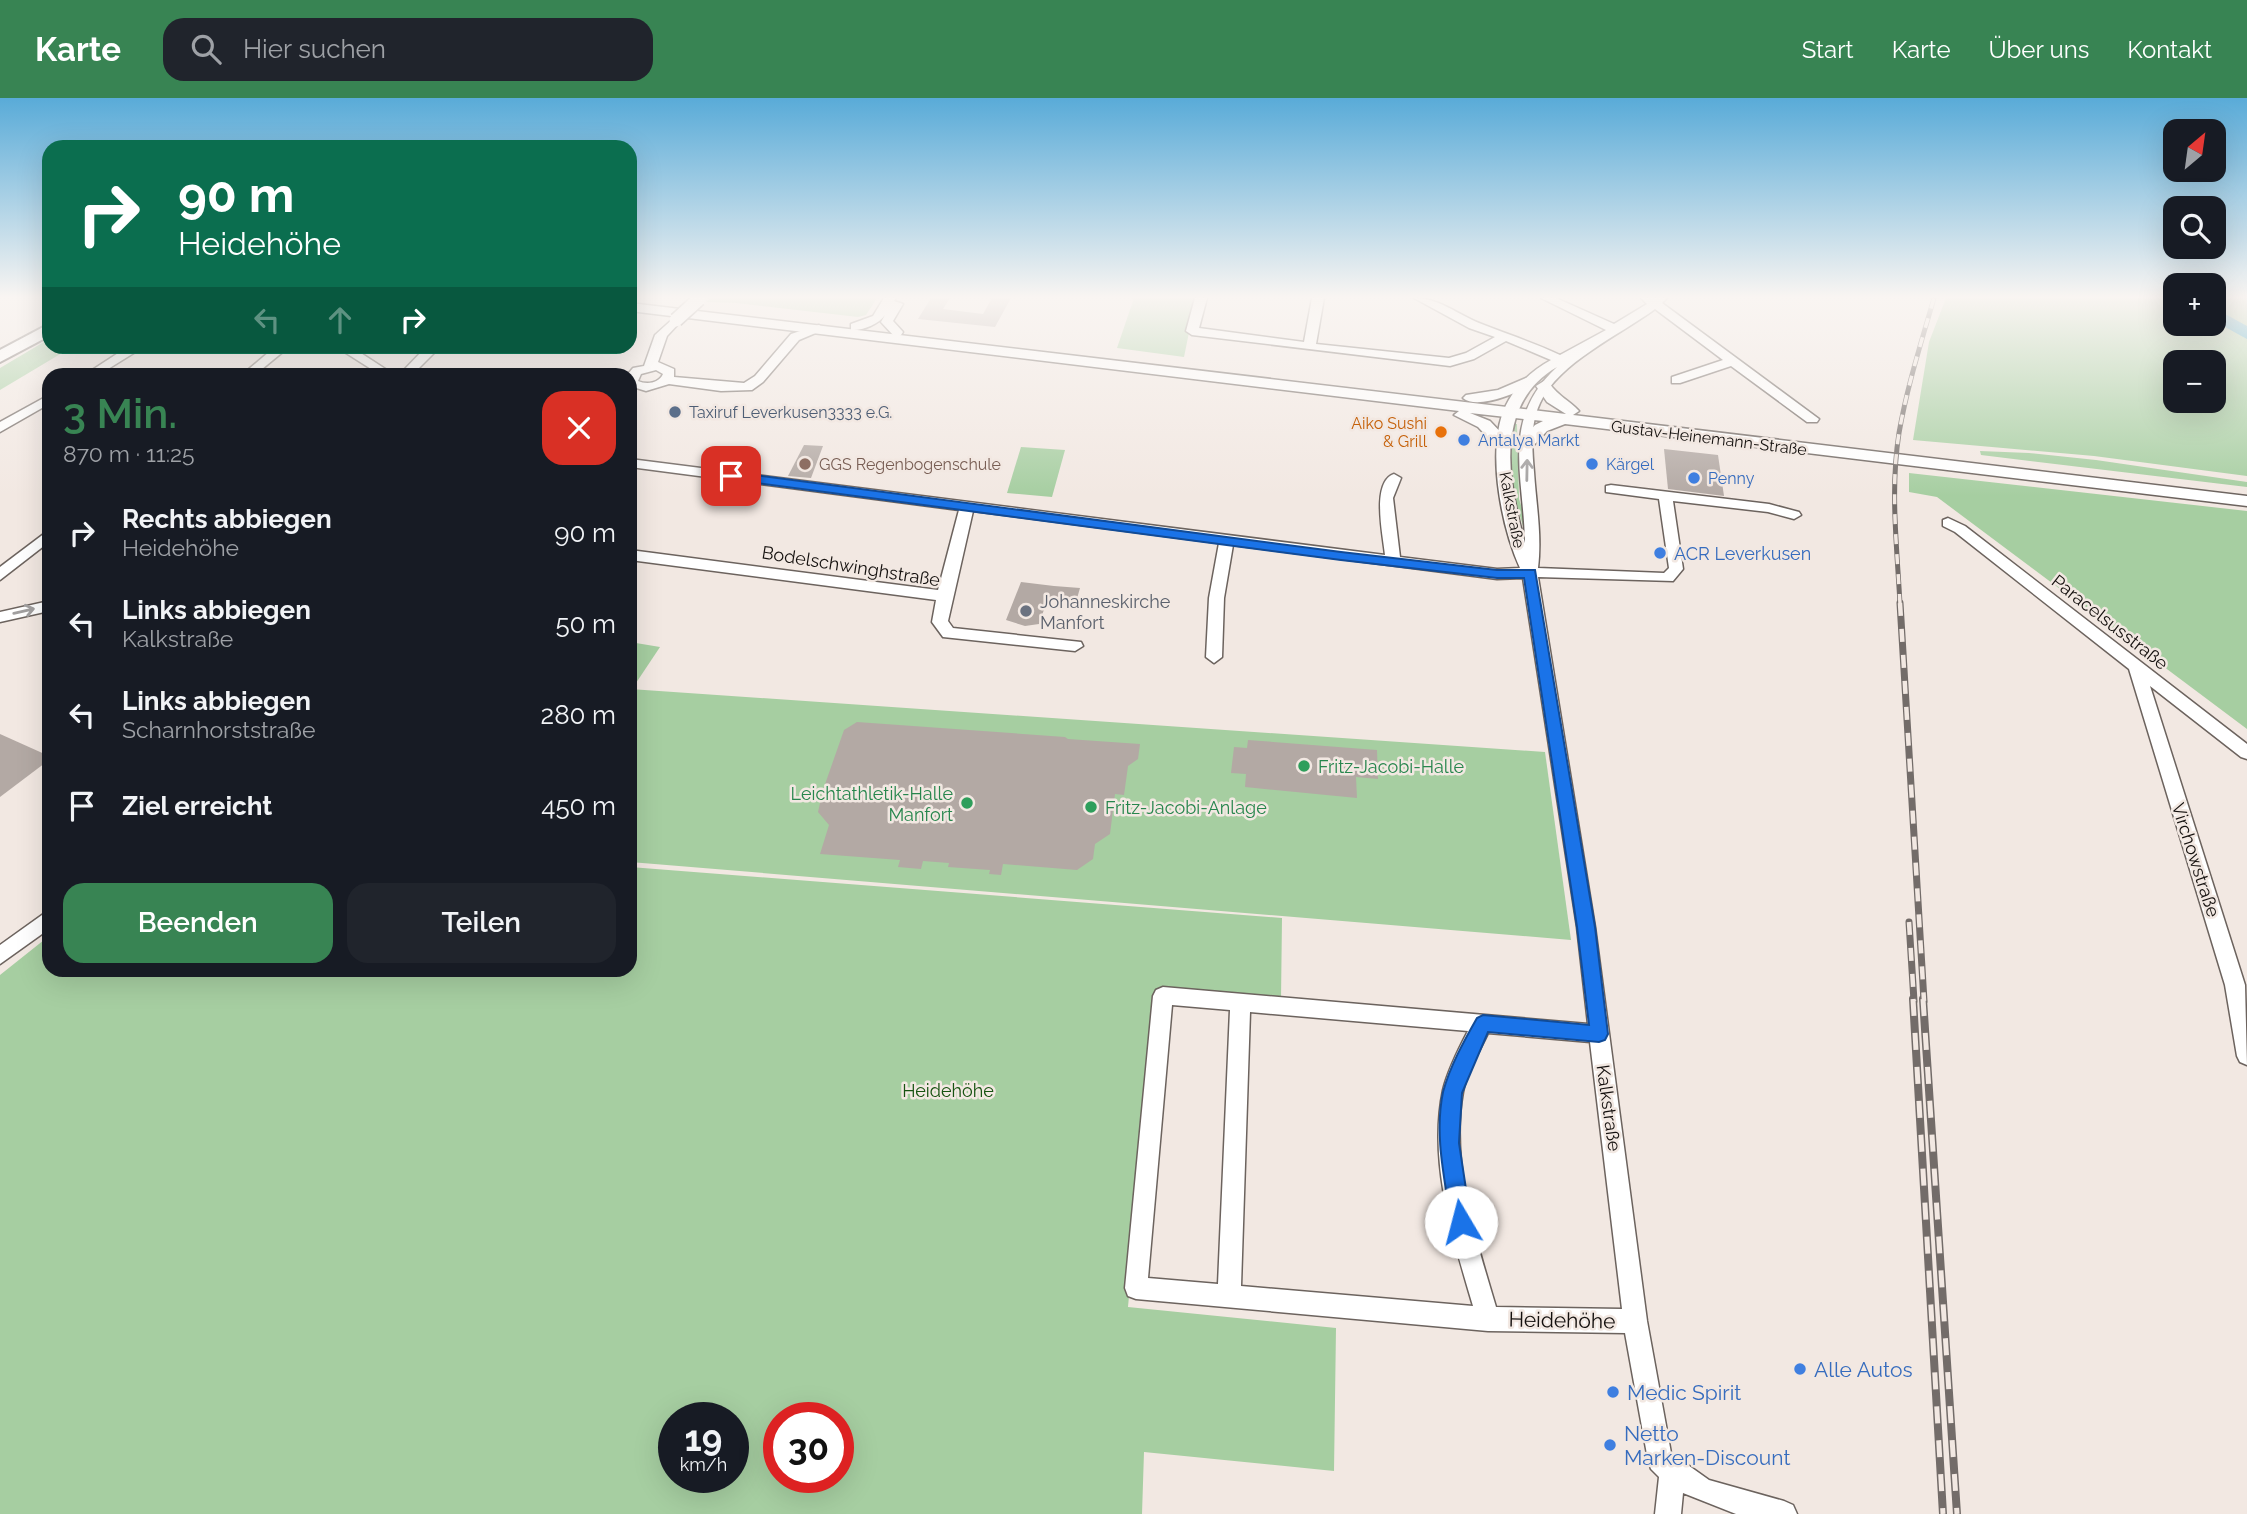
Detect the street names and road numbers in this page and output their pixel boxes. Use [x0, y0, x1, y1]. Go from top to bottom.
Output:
street label: Gustav-Heinemann-Straße [1610, 417, 1808, 459]
street label: Kalkstraße [1495, 470, 1529, 550]
street label: Bodelschwinghstraße [760, 542, 942, 591]
street label: Paracelsusstraße [2048, 570, 2173, 674]
street label: Virchowstraße [2168, 800, 2224, 920]
street label: Kalkstraße [1593, 1063, 1626, 1153]
street label: Heidehöhe [1508, 1307, 1616, 1333]

